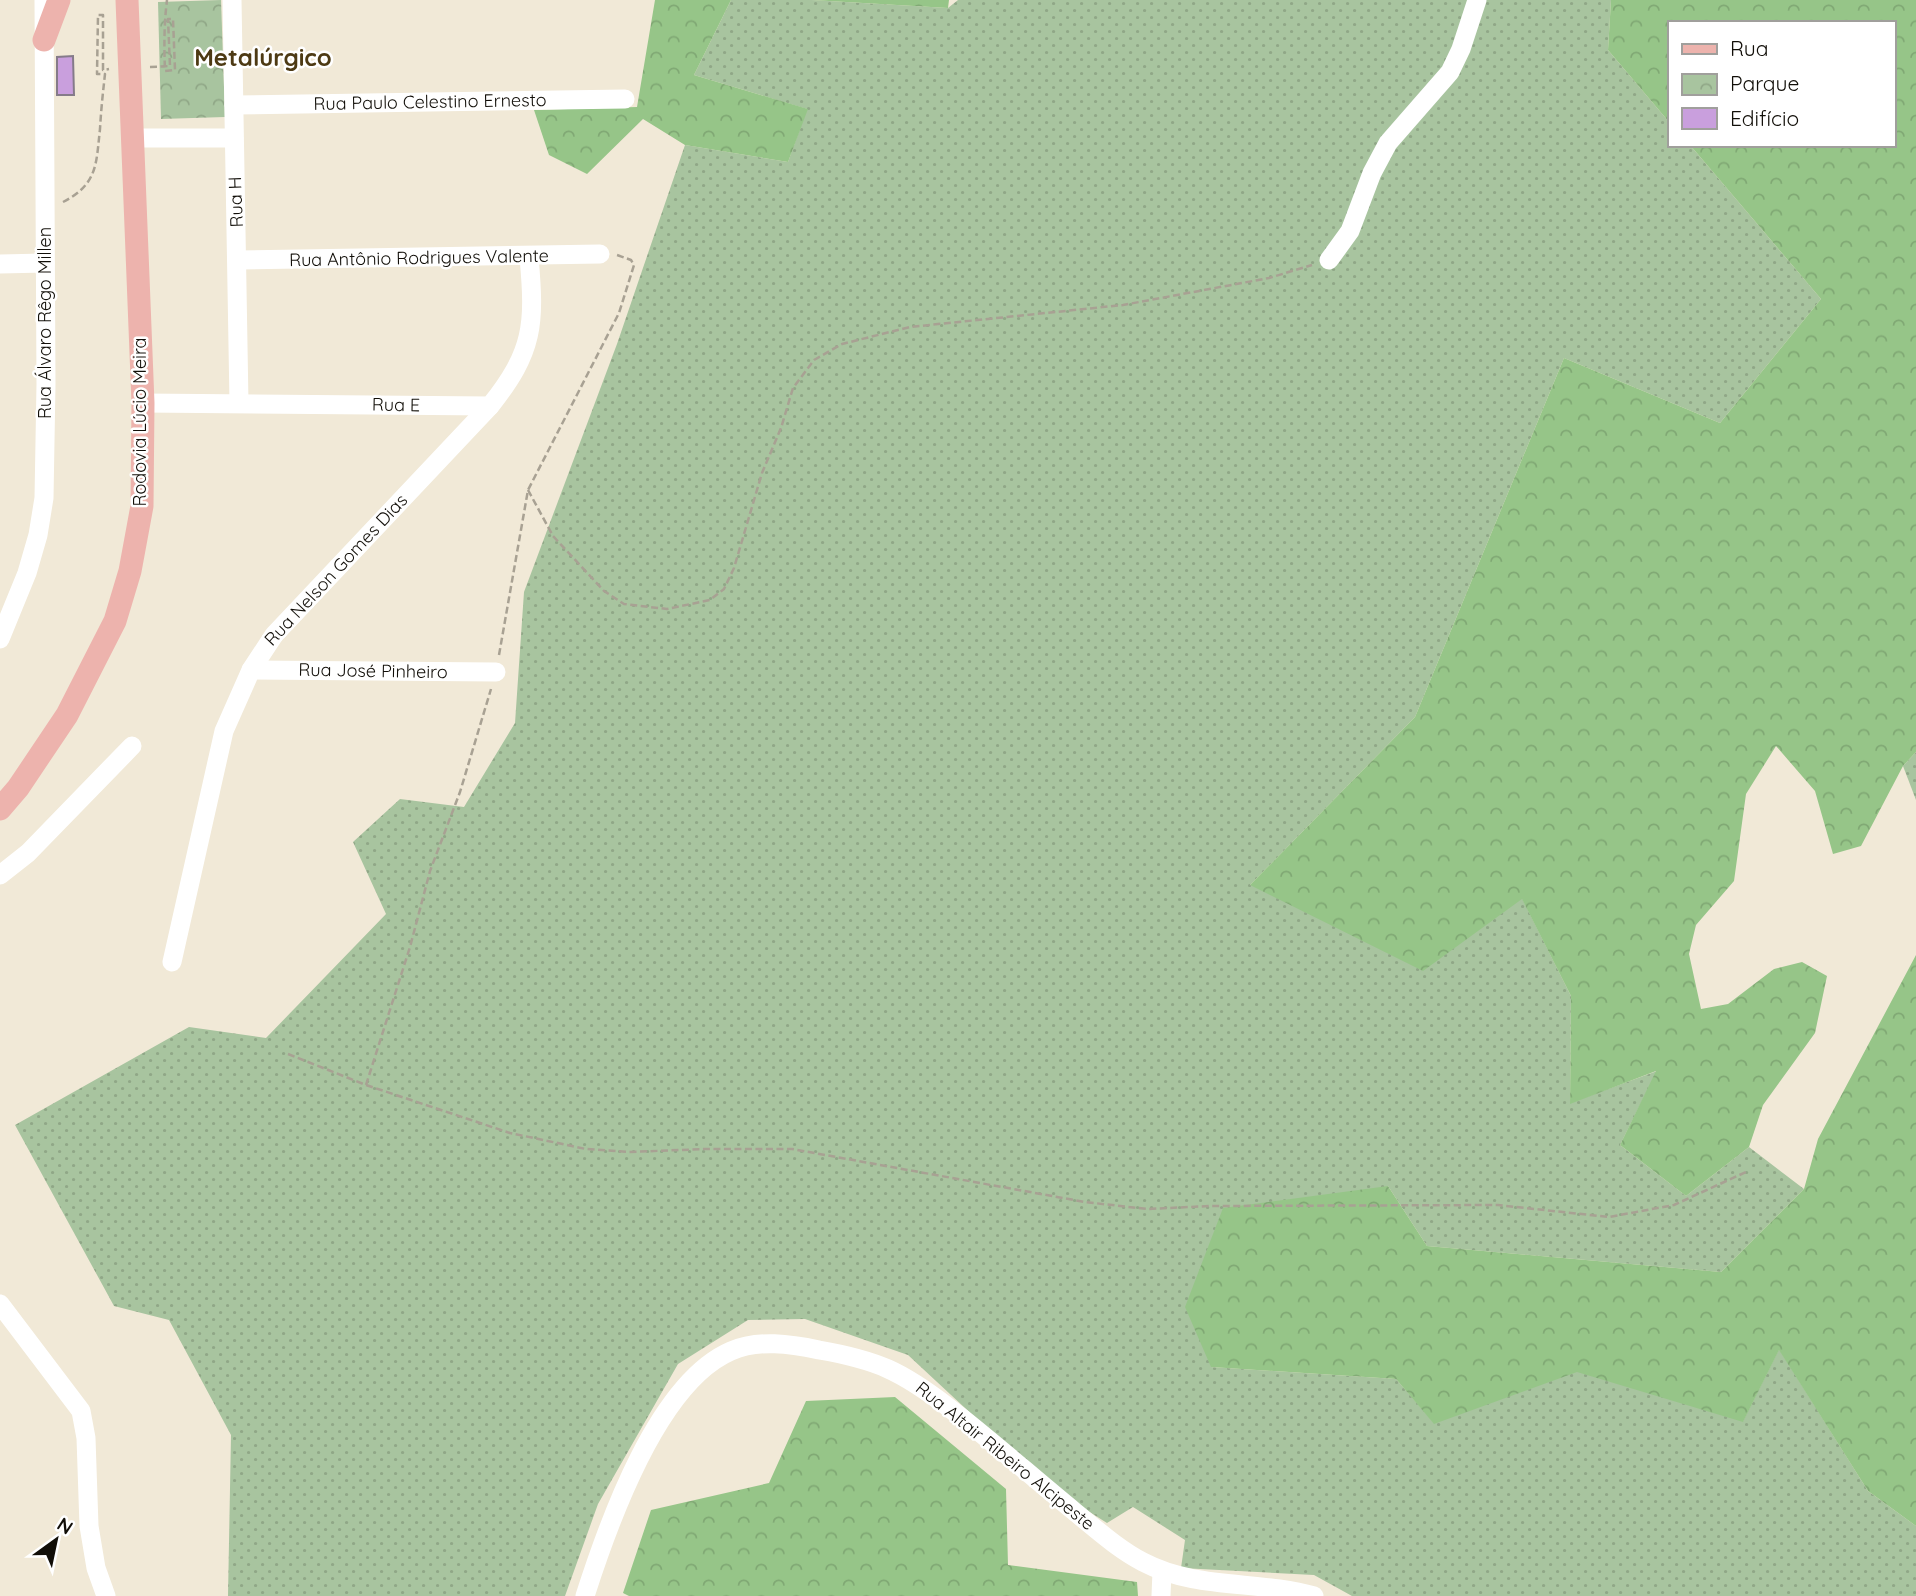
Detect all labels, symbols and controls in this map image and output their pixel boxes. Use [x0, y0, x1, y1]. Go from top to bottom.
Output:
legend [1668, 21, 1895, 147]
text: Rua [1730, 35, 1769, 61]
district label: Metalúrgico [194, 42, 332, 72]
text: Parque [1730, 70, 1799, 96]
street label: Rua Paulo Celestino Ernesto [313, 88, 547, 115]
text: Edifício [1730, 105, 1799, 131]
street label: Rua H [223, 176, 248, 228]
street label: Rua Álvaro Rêgo Millen [33, 227, 56, 419]
street label: Rua Antônio Rodrigues Valente [289, 244, 549, 271]
street label: Rodovia Lúcio Meira [128, 337, 151, 507]
street label: Rua E [372, 393, 420, 416]
street label: Rua Nelson Gomes Dias [259, 489, 412, 650]
street label: Rua José Pinheiro [298, 658, 448, 683]
street label: Rua Altair Ribeiro Alcipeste [911, 1376, 1100, 1535]
north arrow [21, 1505, 91, 1575]
text: N [53, 1512, 78, 1540]

